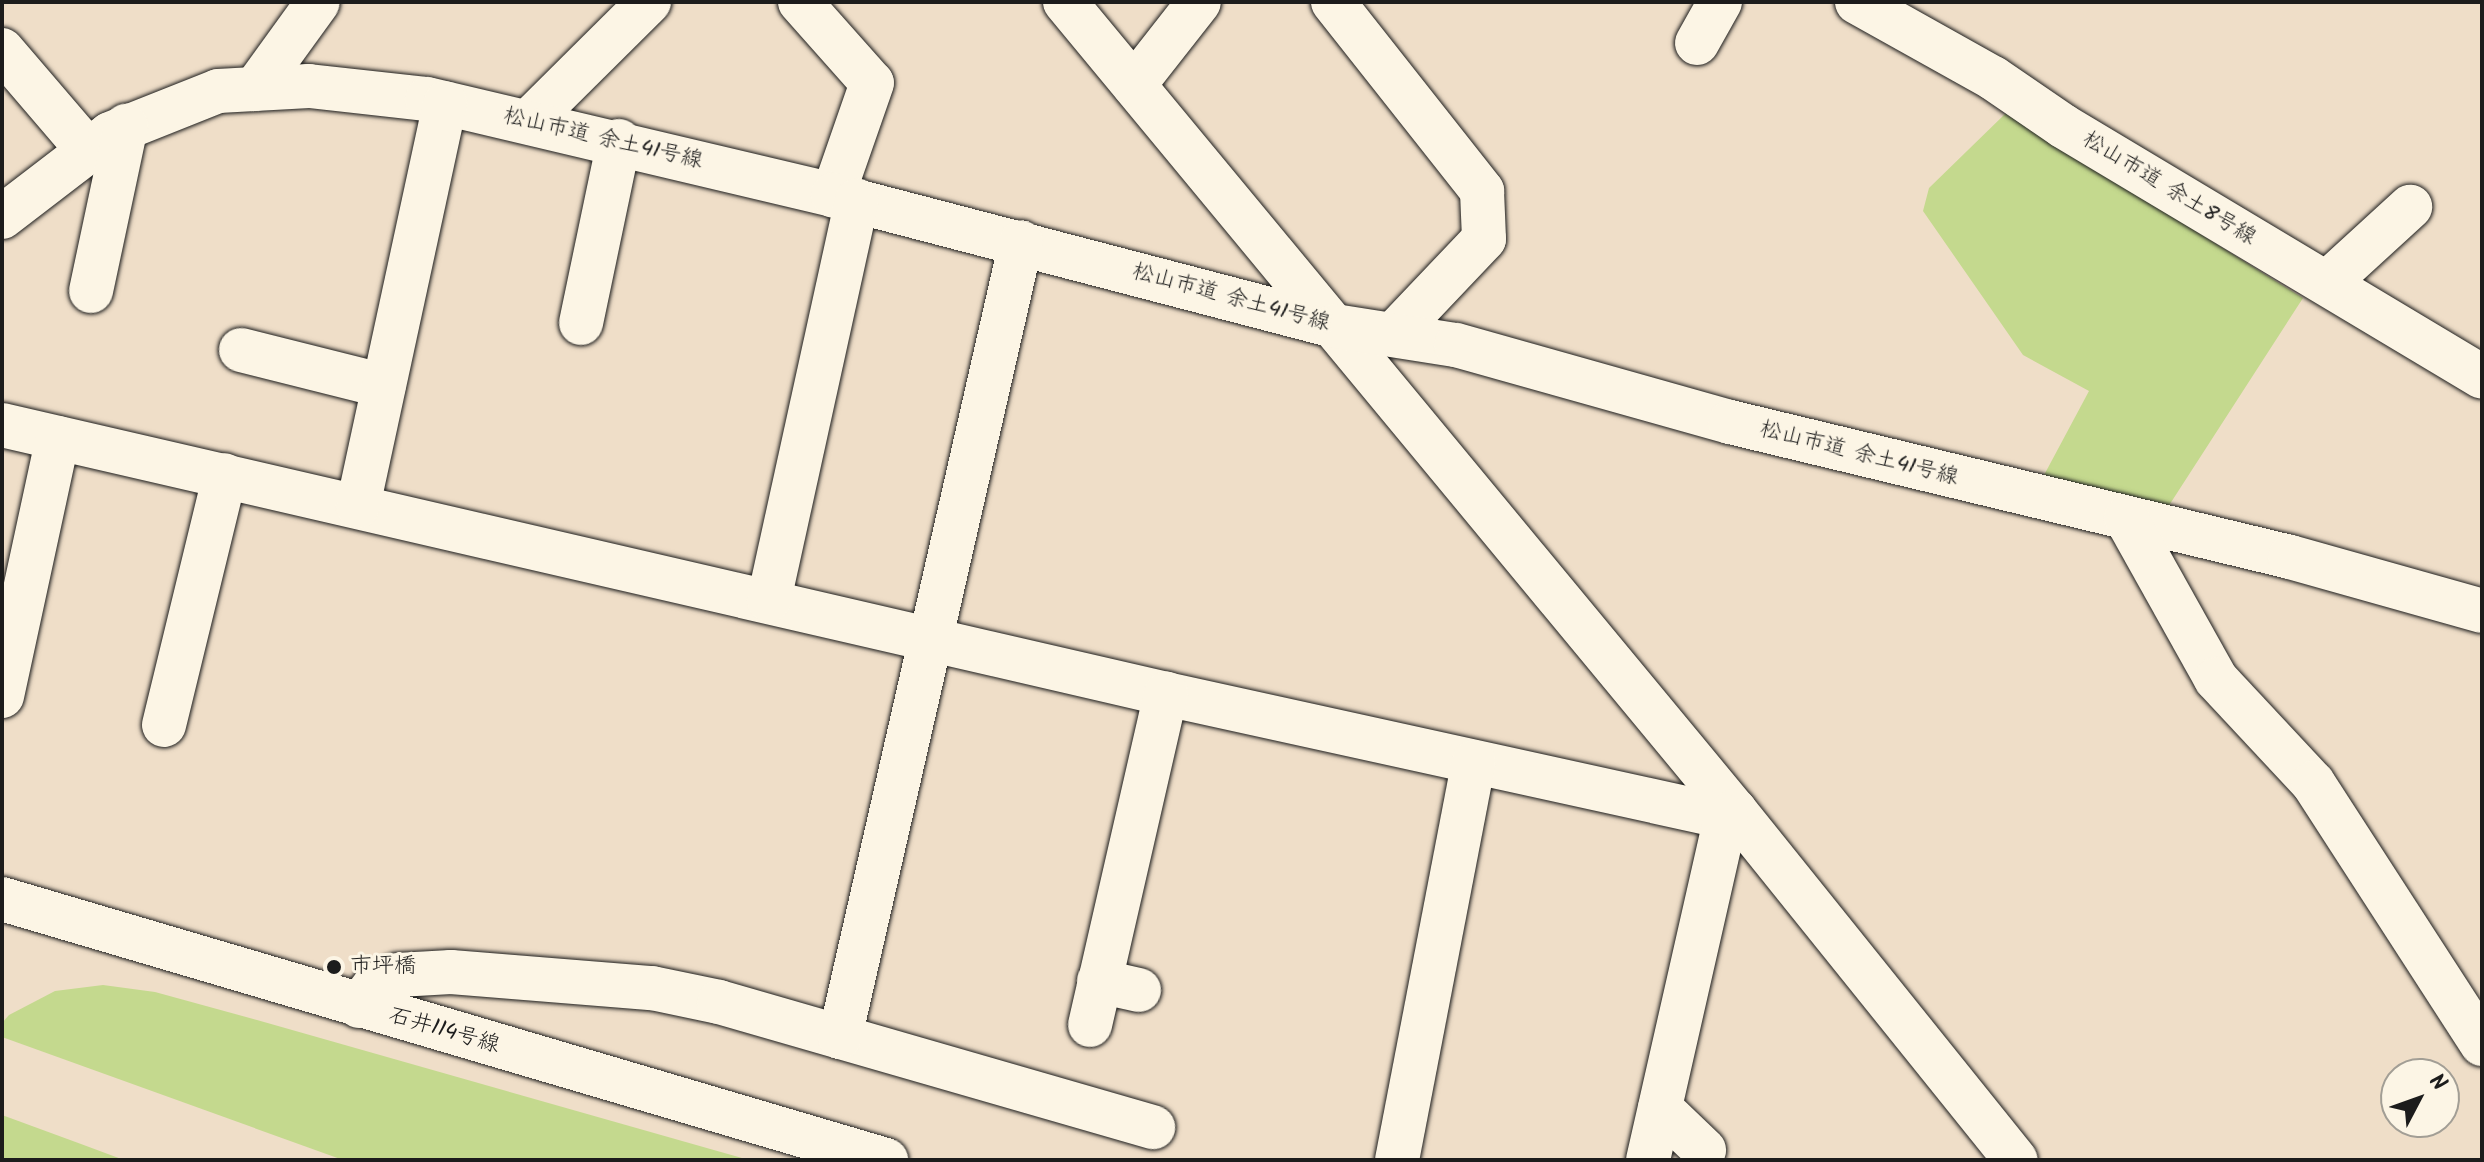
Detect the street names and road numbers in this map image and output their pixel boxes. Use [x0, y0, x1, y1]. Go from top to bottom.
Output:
street label: 松山市道 余土41号線 [501, 103, 705, 175]
street label: 松山市道 余土8号線 [2077, 127, 2261, 251]
street label: 松山市道 余土41号線 [1129, 259, 1333, 337]
street label: 松山市道 余土41号線 [1757, 417, 1961, 491]
street label: 石井114号線 [386, 1003, 502, 1059]

